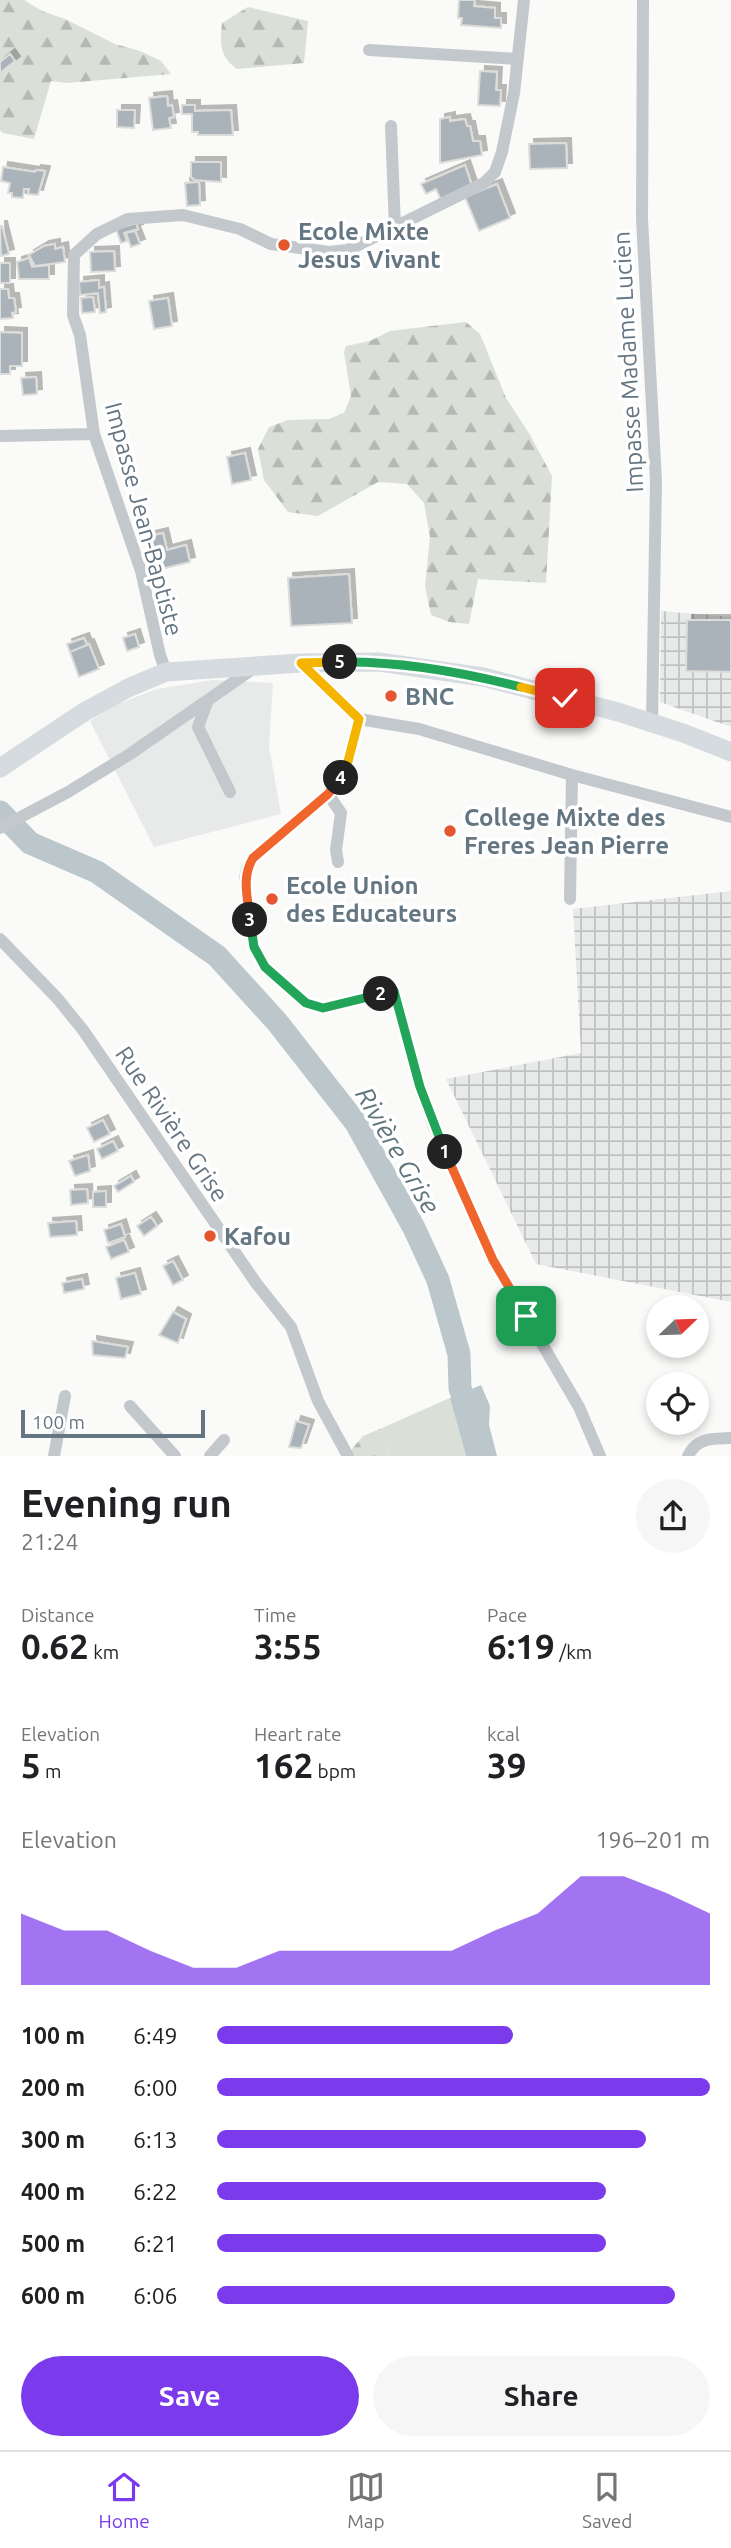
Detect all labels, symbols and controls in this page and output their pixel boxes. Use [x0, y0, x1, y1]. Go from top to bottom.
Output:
place label: Ecole Mixte Jesus Vivant [298, 218, 441, 273]
street label: Impasse Madame Lucien [608, 231, 648, 493]
marker: Ecole Mixte Jesus Vivant [276, 237, 292, 253]
street label: Impasse Jean-Baptiste [100, 399, 188, 639]
pin: 5 [322, 644, 358, 680]
text: 5 [334, 650, 345, 672]
pin [535, 668, 595, 728]
icon: check [546, 679, 584, 717]
place label: BNC [405, 683, 454, 710]
marker: BNC [383, 688, 399, 704]
pin: 4 [324, 760, 358, 796]
text: 4 [335, 766, 346, 788]
place label: College Mixte des Freres Jean Pierre [464, 804, 669, 859]
marker: College Mixte des Freres Jean Pierre [442, 823, 458, 839]
place label: Ecole Union des Educateurs [286, 872, 457, 927]
marker: Ecole Union des Educateurs [264, 891, 280, 907]
pin: 3 [232, 902, 268, 937]
text: 3 [244, 908, 255, 930]
pin: 2 [364, 976, 398, 1012]
text: 2 [375, 982, 386, 1004]
street label: Rue Rivière Grise [110, 1041, 234, 1207]
water label: Rivière Grise [350, 1082, 446, 1218]
pin: 1 [428, 1134, 462, 1170]
text: 1 [439, 1140, 450, 1162]
place label: Kafou [224, 1223, 291, 1250]
marker: Kafou [202, 1228, 218, 1244]
pin [496, 1286, 556, 1346]
north arrow [646, 1295, 709, 1358]
map controls [646, 1295, 709, 1435]
icon: arrive [507, 1297, 545, 1335]
button: locate [646, 1372, 709, 1435]
scale bar [21, 1407, 205, 1439]
text: 100 m [32, 1411, 85, 1433]
button: share [636, 1479, 710, 1553]
text: Evening run [21, 1482, 232, 1524]
text: 21:24 [21, 1529, 79, 1554]
text: Distance [21, 1604, 95, 1626]
text: Time [254, 1604, 296, 1626]
text: Pace [487, 1604, 527, 1626]
text: 0.62 [21, 1626, 89, 1666]
text: 3:55 [254, 1626, 322, 1666]
text: 6:19 [487, 1626, 555, 1666]
text: km [89, 1641, 119, 1663]
text: /km [555, 1641, 592, 1663]
text: Elevation [21, 1723, 100, 1745]
text: Heart rate [254, 1723, 341, 1745]
text: kcal [487, 1723, 520, 1745]
text: 5 [21, 1745, 41, 1785]
text: 162 [254, 1745, 313, 1785]
text: 39 [487, 1745, 526, 1785]
text: m [41, 1760, 62, 1782]
text: bpm [313, 1760, 356, 1782]
text: Elevation [21, 1827, 117, 1852]
text: 196–201 m [596, 1827, 710, 1852]
text: 100 m [21, 2023, 85, 2048]
text: 6:49 [133, 2023, 178, 2048]
text: 200 m [21, 2075, 85, 2100]
text: 6:00 [133, 2075, 178, 2100]
text: 300 m [21, 2127, 85, 2152]
text: 6:13 [133, 2127, 178, 2152]
text: 400 m [21, 2179, 85, 2204]
text: 6:22 [133, 2179, 178, 2204]
text: 500 m [21, 2231, 85, 2256]
text: 6:21 [133, 2231, 178, 2256]
text: 600 m [21, 2283, 85, 2308]
text: 6:06 [133, 2283, 178, 2308]
button: Save [21, 2356, 359, 2436]
button: Share [373, 2356, 710, 2436]
tab: Home [99, 2468, 150, 2532]
tab: Map [347, 2468, 385, 2532]
tab: Saved [582, 2468, 632, 2532]

